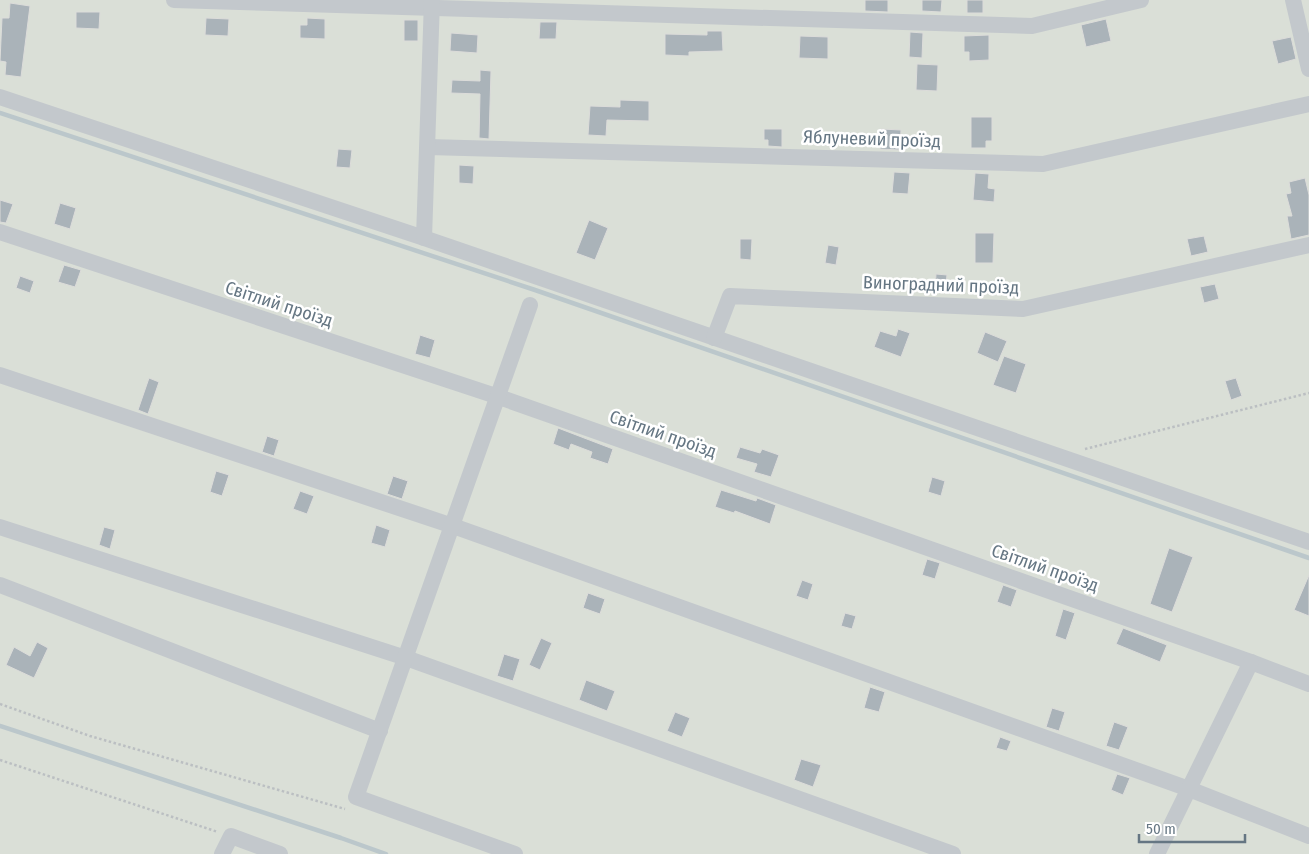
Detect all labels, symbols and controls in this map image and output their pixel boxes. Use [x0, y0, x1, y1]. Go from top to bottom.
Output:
street label: Яблуневий проїзд [803, 126, 941, 152]
street label: Виноградний проїзд [863, 271, 1019, 299]
street label: Світлий проїзд [222, 276, 336, 332]
street label: Світлий проїзд [607, 405, 719, 463]
street label: Світлий проїзд [989, 539, 1101, 597]
scale bar [1139, 812, 1245, 844]
text: 50 m [1146, 820, 1176, 838]

